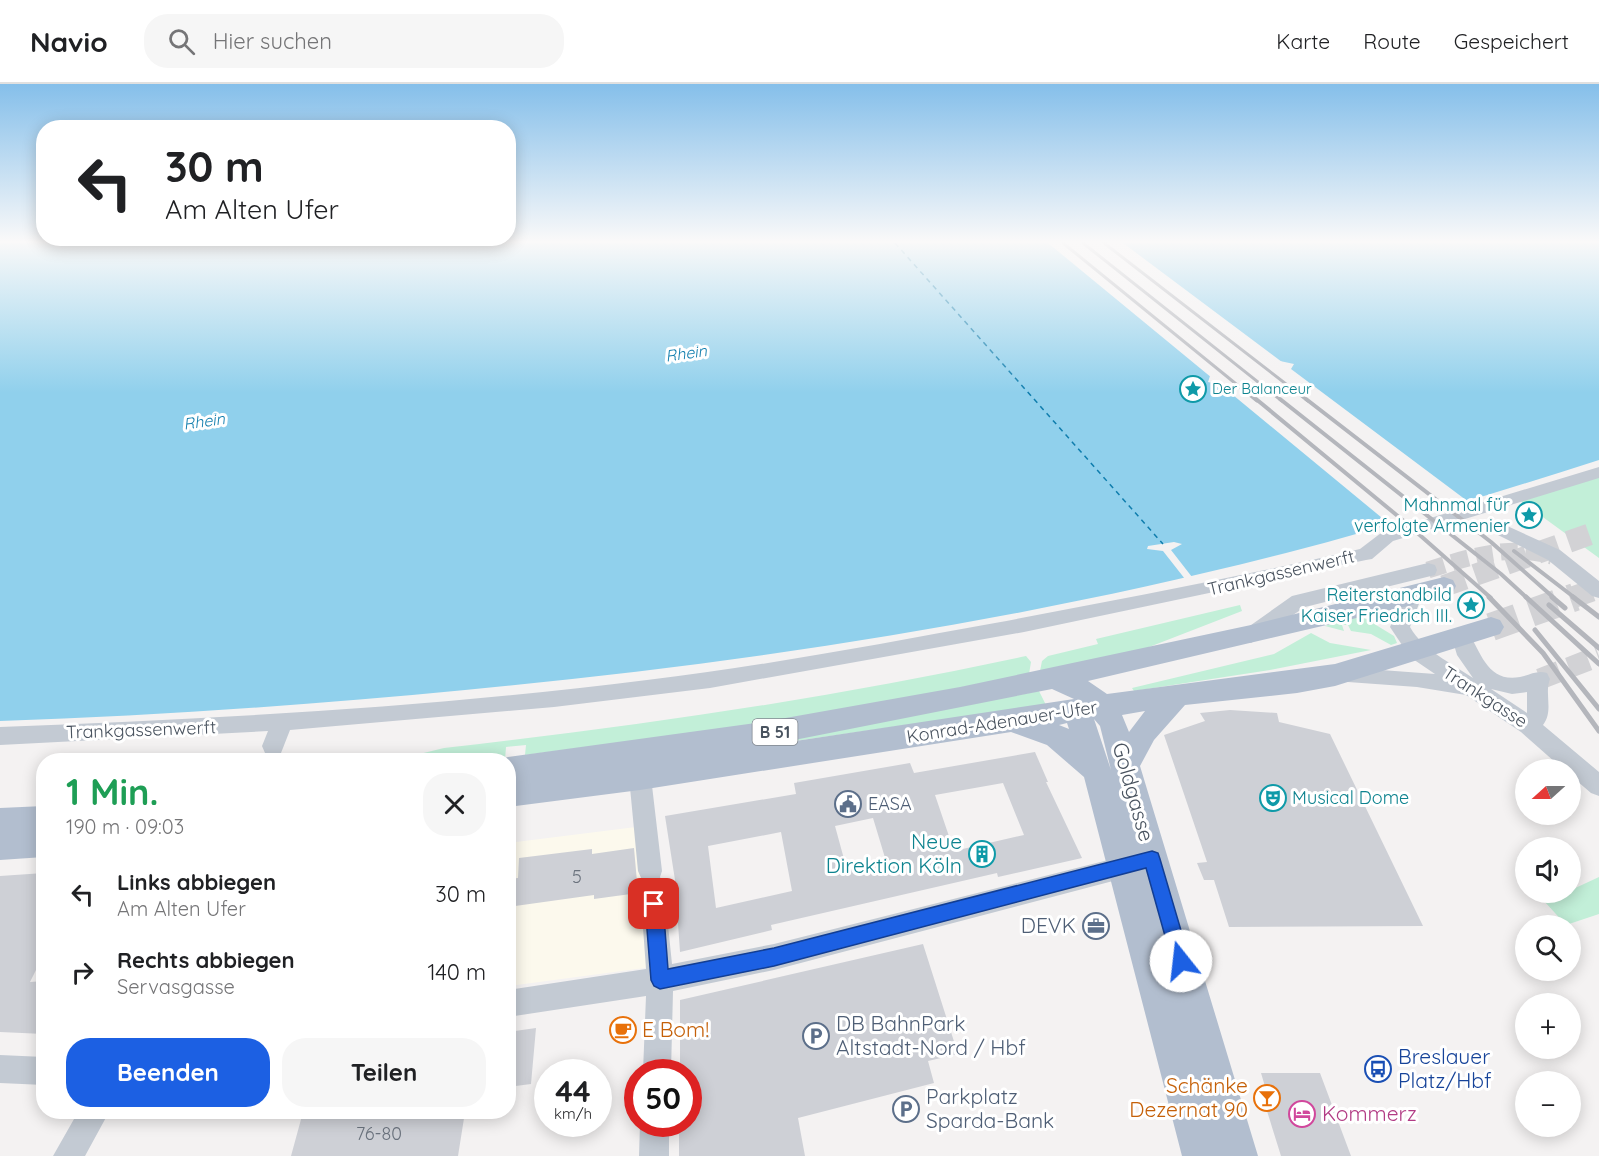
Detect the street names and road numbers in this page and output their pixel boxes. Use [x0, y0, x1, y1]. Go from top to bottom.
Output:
street label: Trankgassenwerft [1205, 544, 1357, 601]
street label: Trankgasse [1439, 661, 1532, 733]
street label: Konrad-Adenauer-Ufer [905, 695, 1099, 748]
street label: Trankgassenwerft [66, 715, 216, 744]
road number: B 51 [752, 719, 798, 745]
street label: Goldgasse [1107, 739, 1161, 844]

